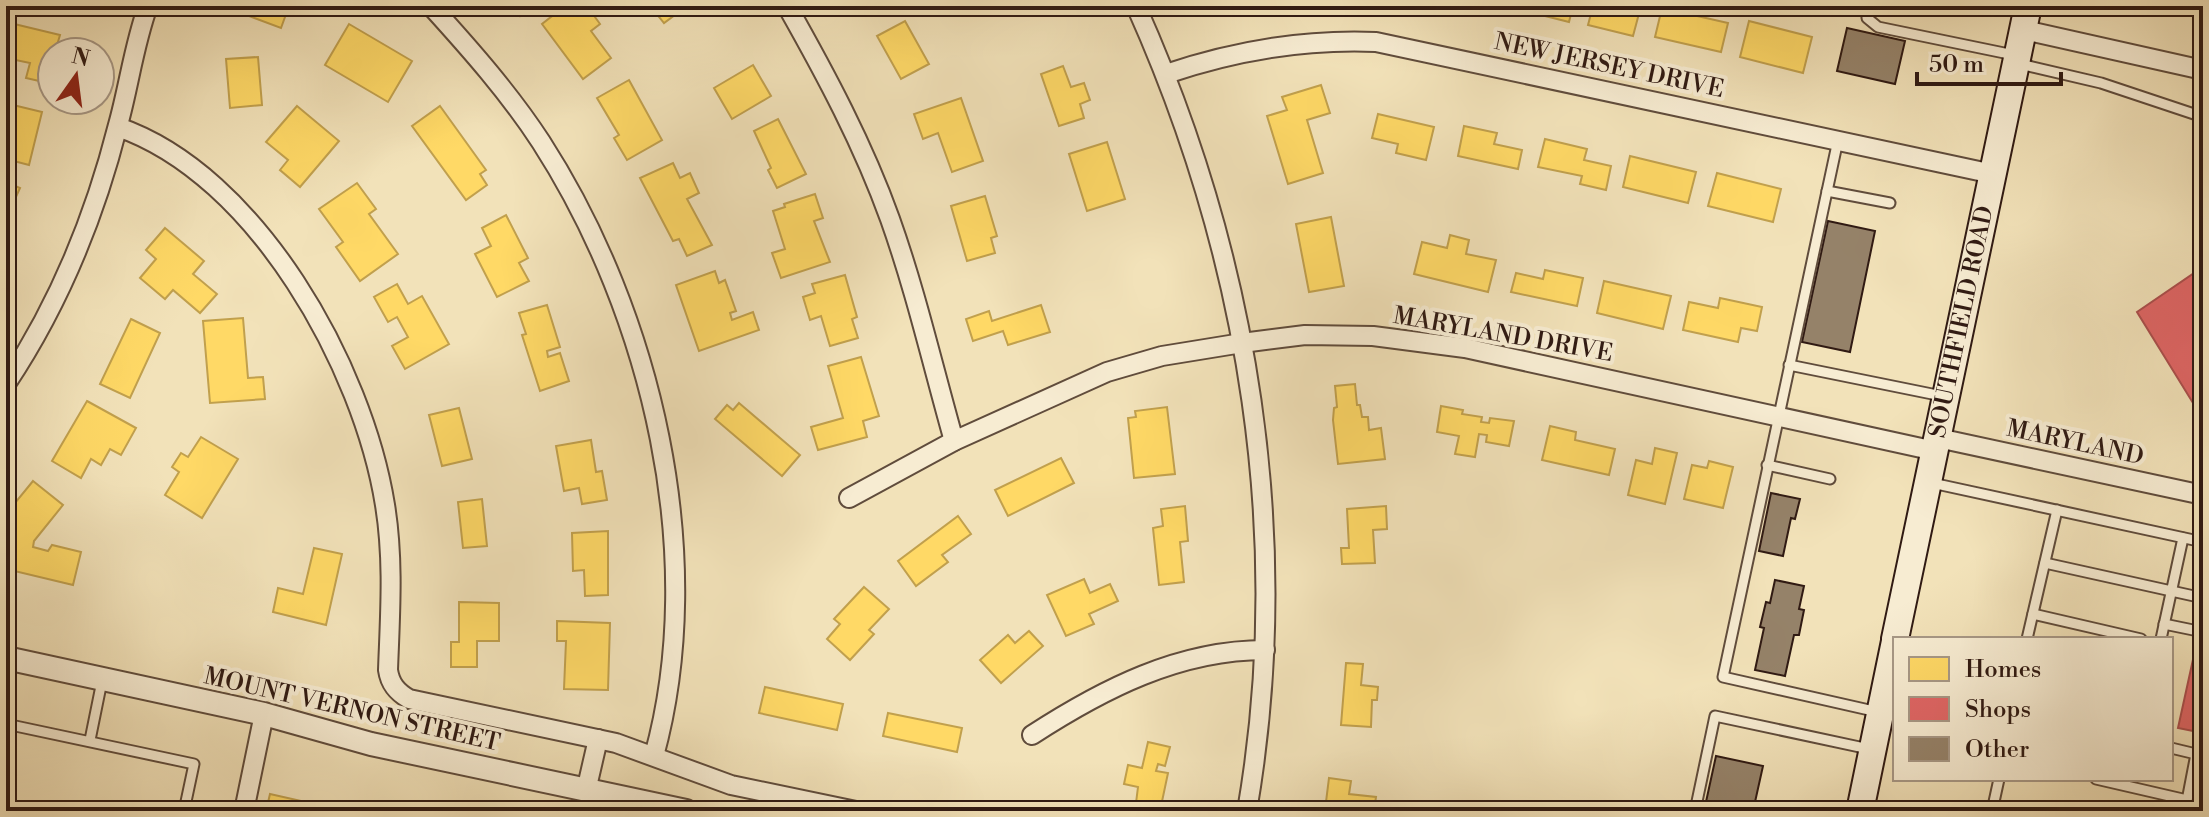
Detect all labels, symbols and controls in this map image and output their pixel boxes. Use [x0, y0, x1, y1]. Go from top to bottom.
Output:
street label: NEW JERSEY DRIVE [1492, 27, 1726, 105]
north arrow [36, 36, 116, 116]
scale bar [1917, 36, 2061, 86]
text: N [69, 43, 93, 73]
text: 50 m [1929, 50, 1984, 80]
street label: SOUTHFIELD ROAD [1923, 203, 2001, 441]
street label: MARYLAND DRIVE [1391, 301, 1615, 369]
street label: MARYLAND [2004, 414, 2146, 472]
legend [1893, 637, 2173, 781]
text: Homes [1965, 655, 2041, 685]
street label: MOUNT VERNON STREET [201, 661, 503, 759]
text: Shops [1965, 695, 2031, 725]
text: Other [1965, 735, 2029, 765]

